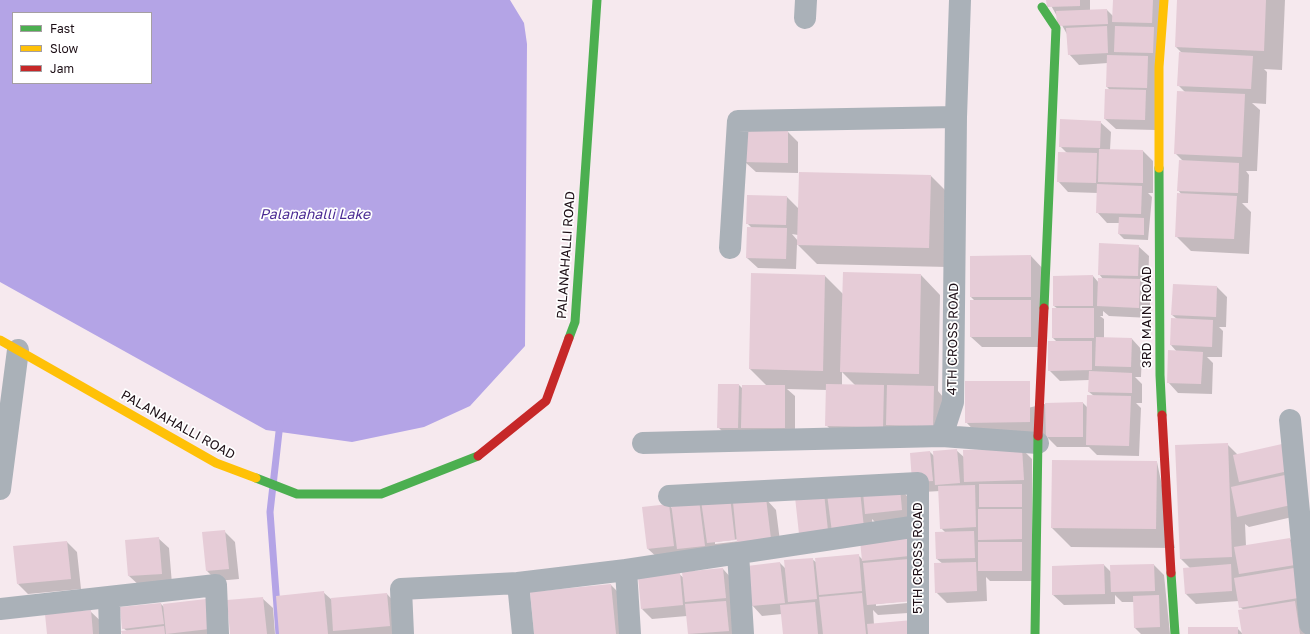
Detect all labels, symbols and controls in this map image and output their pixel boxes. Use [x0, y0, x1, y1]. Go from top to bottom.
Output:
legend [12, 12, 152, 84]
text: Fast [50, 21, 75, 36]
text: Slow [50, 41, 78, 56]
text: Jam [50, 61, 74, 76]
street label: PALANAHALLI ROAD [554, 191, 578, 319]
water label: Palanahalli Lake [260, 207, 370, 223]
street label: 3RD MAIN ROAD [1139, 266, 1155, 368]
street label: 4TH CROSS ROAD [944, 283, 962, 395]
street label: PALANAHALLI ROAD [118, 387, 238, 463]
street label: 5TH CROSS ROAD [910, 502, 926, 614]

